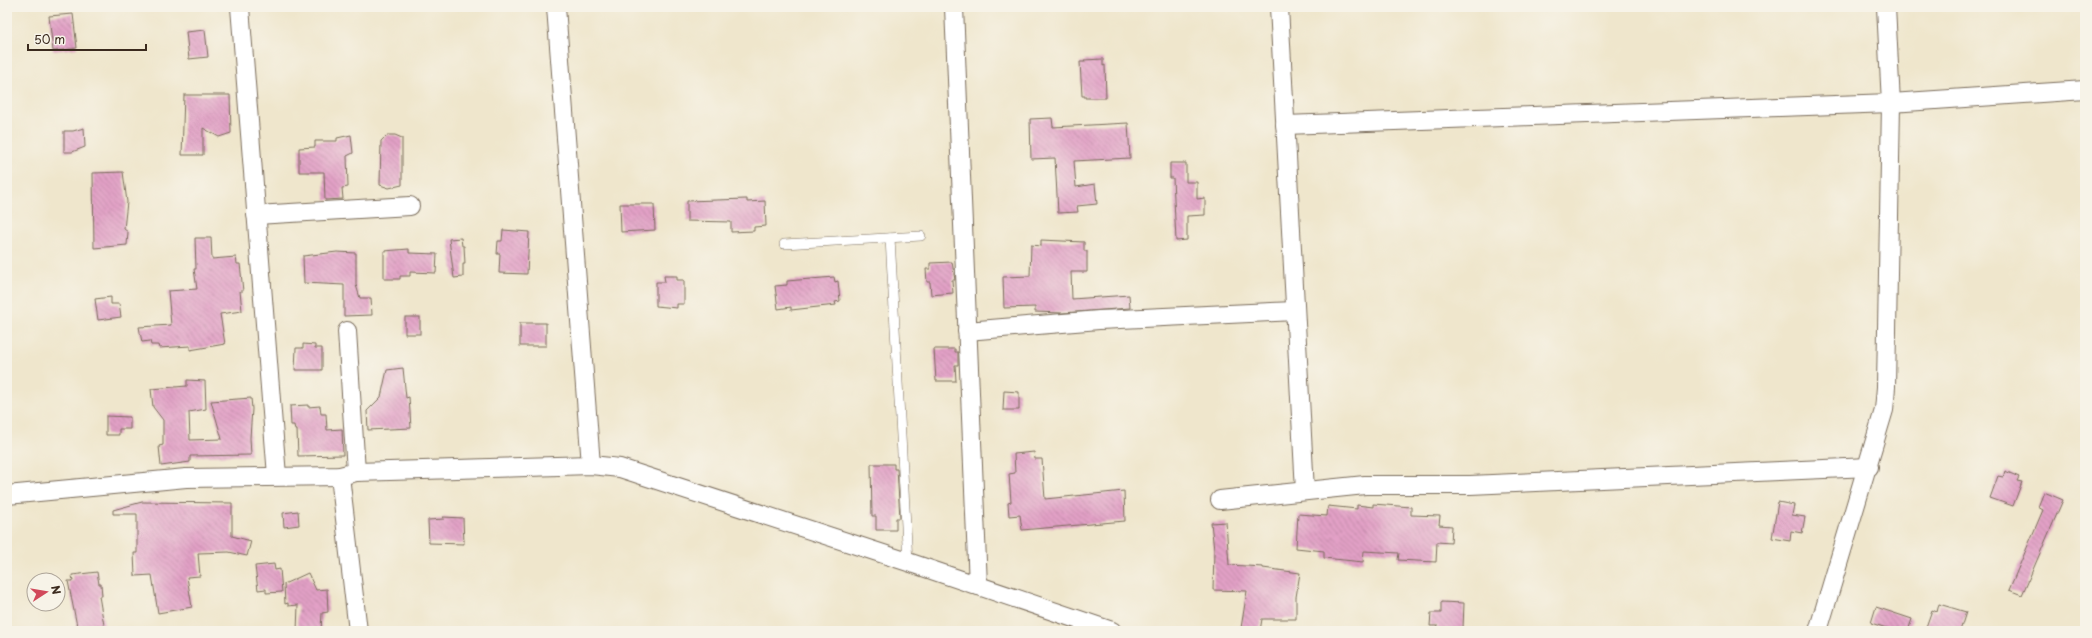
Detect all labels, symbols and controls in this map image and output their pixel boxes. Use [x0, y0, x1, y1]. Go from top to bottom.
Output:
scale bar [28, 26, 146, 52]
text: 50 m [34, 30, 65, 48]
north arrow [26, 572, 66, 612]
text: N [47, 584, 66, 596]

